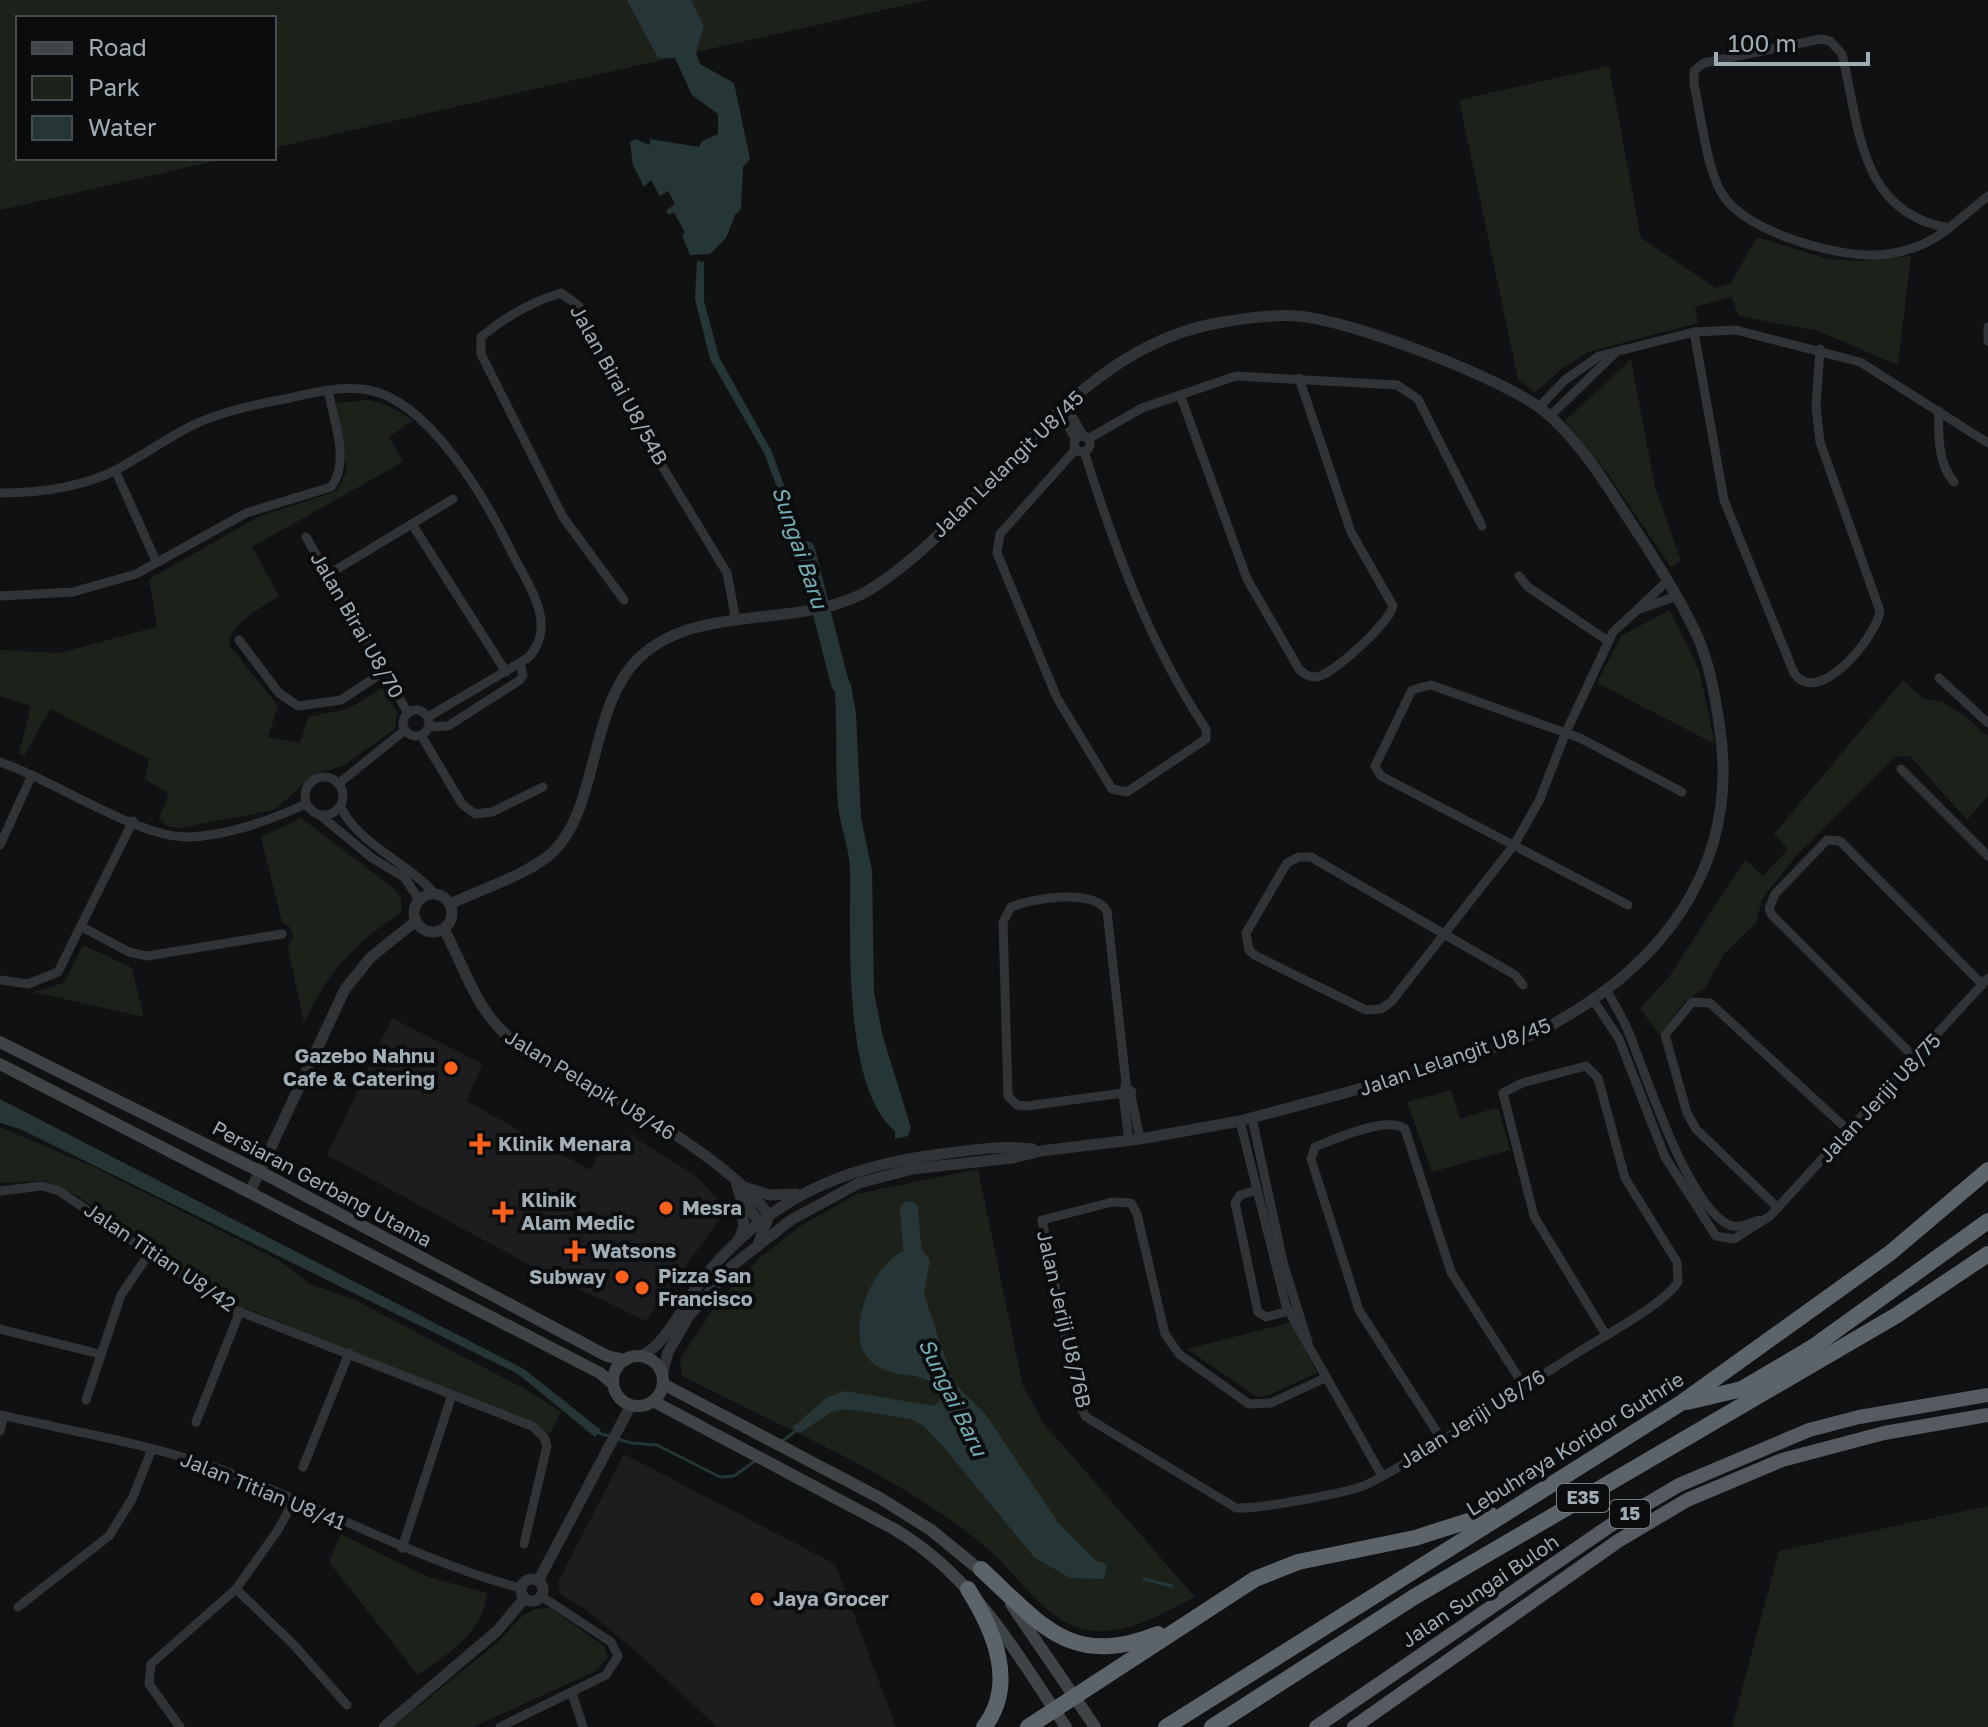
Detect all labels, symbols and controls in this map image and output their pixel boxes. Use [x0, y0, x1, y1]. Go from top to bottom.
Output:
legend [16, 16, 276, 160]
scale bar [1716, 16, 1868, 66]
text: 100 m [1728, 28, 1797, 57]
text: Road [88, 32, 147, 61]
text: Park [88, 72, 140, 101]
text: Water [88, 112, 156, 141]
street label: Jalan Birai U8/54B [566, 300, 674, 469]
street label: Jalan Lelangit U8/45 [927, 385, 1088, 542]
water label: Sungai Baru [767, 482, 835, 613]
street label: Jalan Birai U8/70 [306, 547, 409, 702]
street label: Jalan Lelangit U8/45 [1356, 1012, 1554, 1100]
street label: Jalan Pelapik U8/46 [501, 1024, 680, 1144]
street label: Jalan Jeriji U8/75 [1813, 1028, 1945, 1167]
place label: Gazebo Nahnu Cafe & Catering [283, 1043, 435, 1090]
marker: Gazebo Nahnu Cafe & Catering [442, 1059, 460, 1077]
street label: Persiaran Gerbang Utama [209, 1115, 436, 1251]
place label: Klinik Menara [498, 1131, 631, 1155]
marker: Klinik Menara [469, 1133, 491, 1155]
place label: Klinik Alam Medic [521, 1187, 635, 1234]
place label: Mesra [682, 1195, 742, 1219]
street label: Jalan Titian U8/42 [80, 1197, 241, 1316]
marker: Mesra [657, 1199, 675, 1217]
marker: Klinik Alam Medic [492, 1201, 514, 1223]
street label: Jalan Jeriji U8/76B [1033, 1228, 1097, 1410]
place label: Watsons [591, 1238, 676, 1262]
marker: Watsons [566, 1242, 584, 1260]
place label: Pizza San Francisco [658, 1263, 753, 1310]
place label: Subway [529, 1264, 606, 1288]
marker: Subway [613, 1268, 631, 1286]
marker: Pizza San Francisco [633, 1279, 651, 1297]
water label: Sungai Baru [913, 1334, 994, 1461]
street label: Jalan Jeriji U8/76 [1394, 1363, 1549, 1473]
street label: Lebuhraya Koridor Guthrie [1461, 1366, 1688, 1520]
street label: Jalan Titian U8/41 [178, 1446, 349, 1534]
road number: E35 [1557, 1484, 1609, 1512]
road number: 15 [1610, 1500, 1650, 1528]
street label: Jalan Sungai Buloh [1396, 1529, 1563, 1652]
place label: Jaya Grocer [773, 1586, 889, 1610]
marker: Jaya Grocer [748, 1590, 766, 1608]

